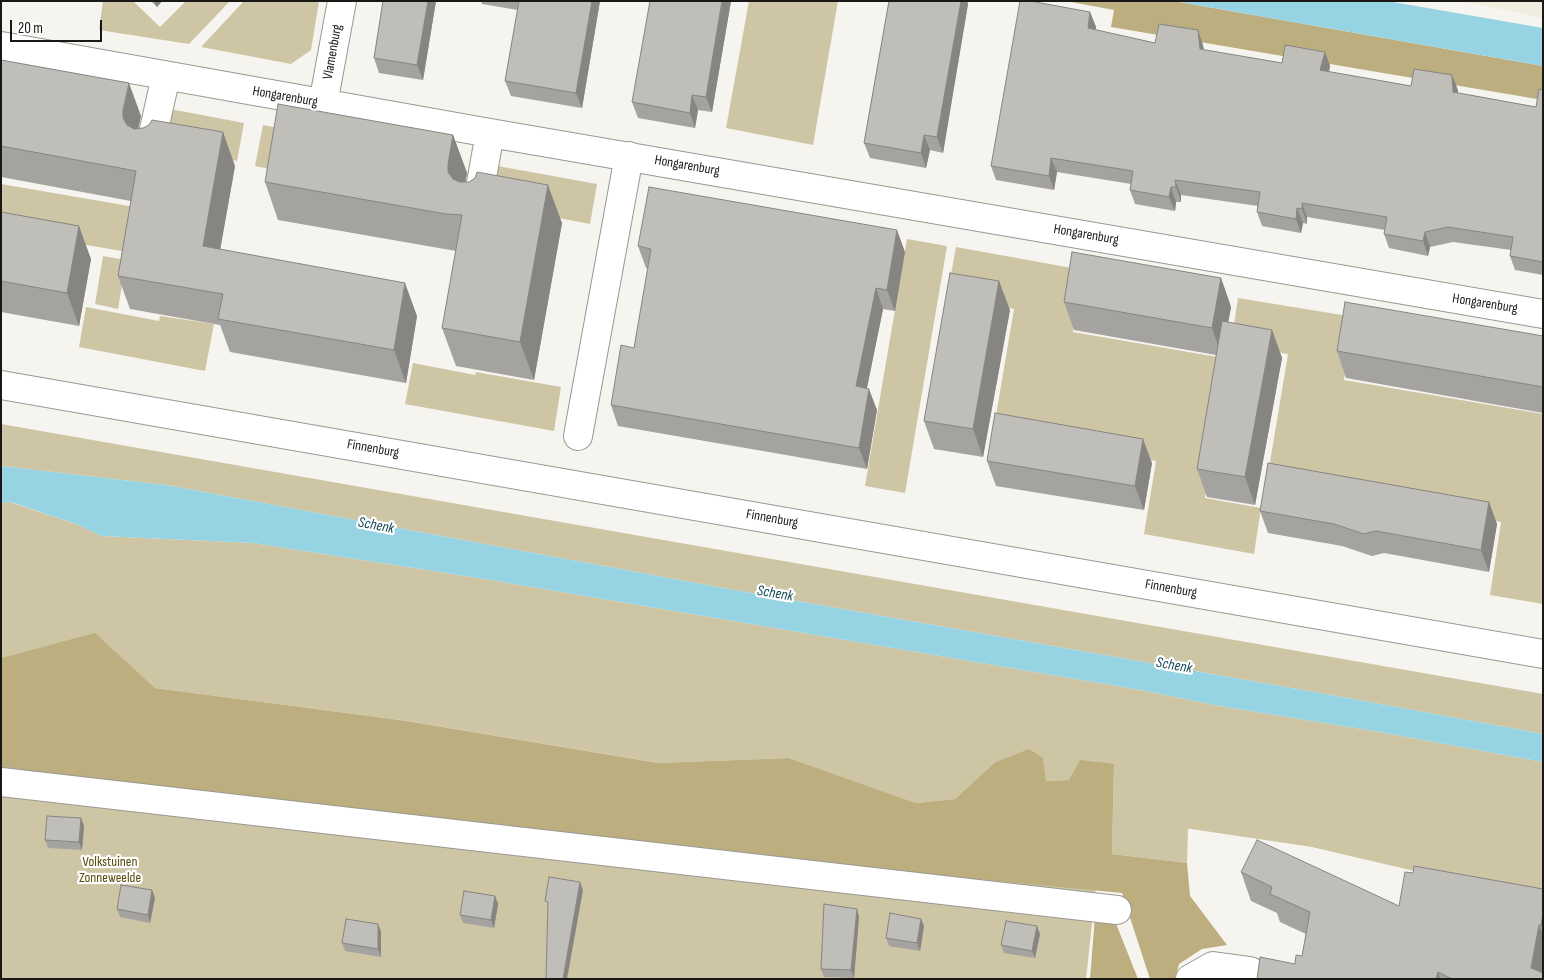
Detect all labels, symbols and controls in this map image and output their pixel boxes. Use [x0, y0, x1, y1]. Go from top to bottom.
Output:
scale bar [12, 10, 105, 42]
text: 20 m [18, 19, 43, 38]
street label: Vlamenburg [320, 23, 346, 81]
street label: Hongarenburg [251, 83, 319, 111]
street label: Hongarenburg [653, 152, 721, 180]
street label: Hongarenburg [1052, 221, 1120, 249]
street label: Hongarenburg [1451, 291, 1519, 317]
street label: Finnenburg [346, 436, 400, 462]
street label: Finnenburg [745, 506, 799, 532]
water label: Schenk [357, 514, 395, 538]
street label: Finnenburg [1144, 576, 1198, 602]
water label: Schenk [756, 582, 794, 606]
water label: Schenk [1155, 654, 1193, 678]
park label: Volkstuinen Zonneweelde [79, 854, 141, 886]

